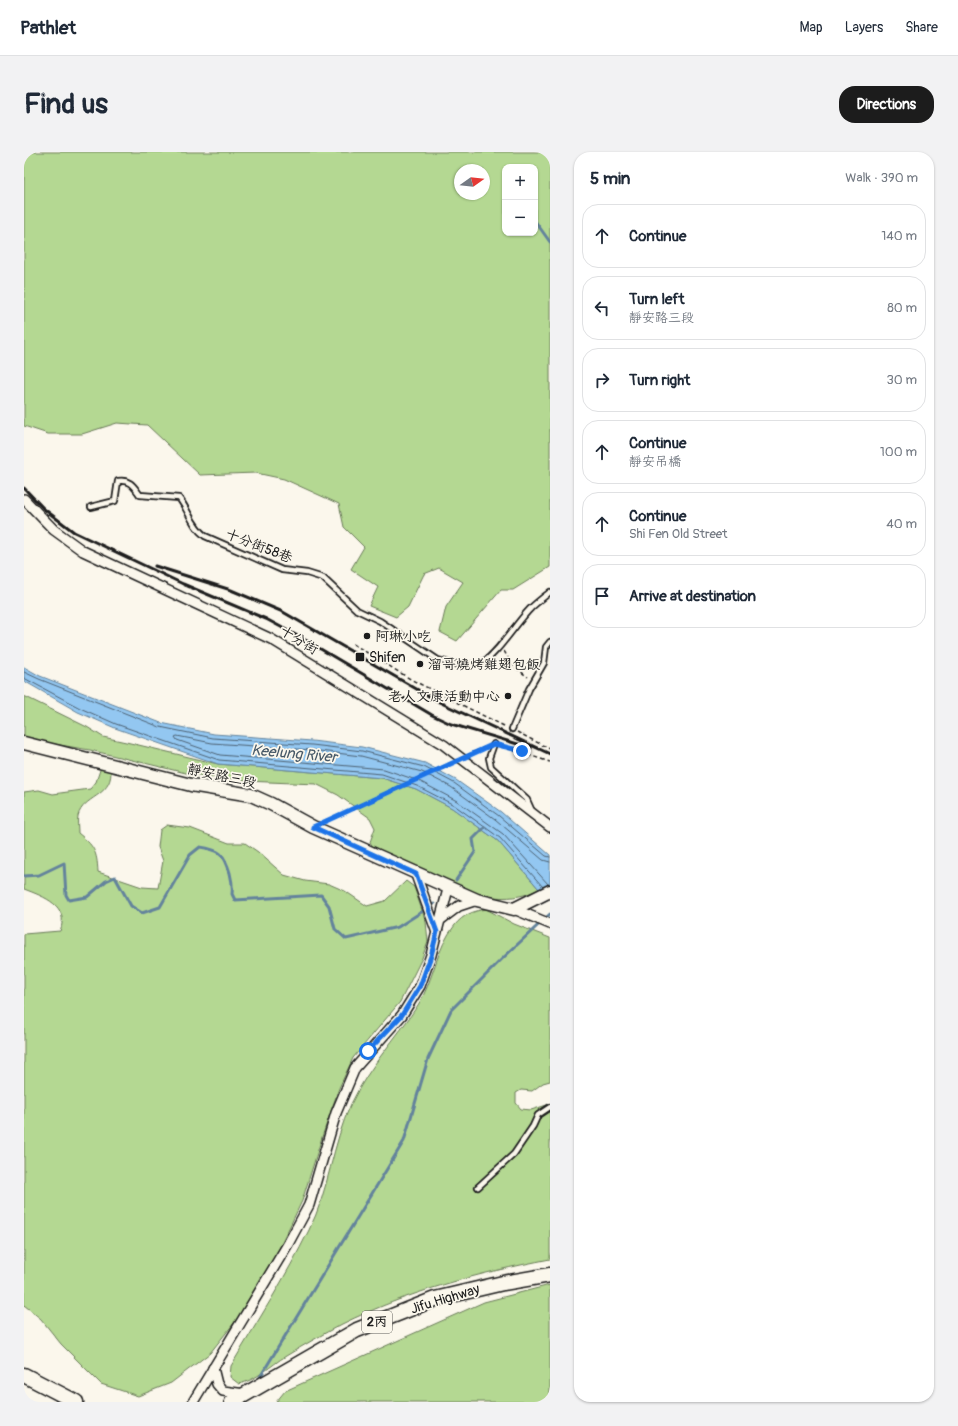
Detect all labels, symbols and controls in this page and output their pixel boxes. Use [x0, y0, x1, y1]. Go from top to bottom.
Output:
text: Pathlet [20, 16, 76, 40]
text: Map [800, 19, 823, 36]
text: Layers [845, 19, 883, 36]
text: Share [905, 19, 938, 36]
button: Directions [839, 86, 934, 123]
text: Find us [24, 87, 108, 122]
north arrow [454, 164, 490, 200]
map controls [502, 164, 538, 236]
button: + [502, 164, 538, 200]
text: 5 min [590, 168, 630, 189]
text: Walk · 390 m [845, 170, 918, 186]
button: − [502, 200, 538, 236]
icon: ahead [591, 225, 613, 247]
text: Continue [629, 227, 687, 246]
text: 140 m [881, 228, 917, 244]
text: Turn left [629, 290, 685, 309]
icon: left [591, 297, 613, 319]
text: 80 m [887, 300, 917, 316]
text: 靜安路三段 [629, 310, 694, 326]
icon: right [591, 369, 613, 391]
text: Turn right [629, 371, 690, 390]
text: 30 m [887, 372, 917, 388]
text: Continue [629, 434, 687, 453]
icon: ahead [591, 441, 613, 463]
text: 100 m [880, 444, 917, 460]
text: 靜安吊橋 [629, 454, 681, 470]
text: Continue [629, 507, 687, 526]
icon: ahead [591, 513, 613, 535]
text: 40 m [886, 516, 917, 532]
street label: 十分街58巷 [223, 525, 296, 567]
text: Shi Fen Old Street [629, 526, 728, 542]
icon: arrive [591, 585, 613, 607]
text: Arrive at destination [629, 587, 756, 606]
street label: 十分街 [277, 622, 321, 658]
place label: 阿琳小吃 [375, 628, 431, 645]
marker: 阿琳小吃 [362, 631, 372, 641]
place label: Shifen [369, 649, 406, 666]
marker: Shifen [354, 651, 366, 663]
place label: 溜哥燒烤雞翅包飯 [428, 656, 540, 673]
marker: 溜哥燒烤雞翅包飯 [415, 659, 425, 669]
place label: 老人文康活動中心 [388, 688, 500, 705]
marker: 老人文康活動中心 [503, 691, 513, 701]
water label: Keelung River [251, 741, 339, 767]
route end [513, 742, 531, 760]
street label: 靜安路三段 [186, 760, 258, 792]
route start [359, 1042, 377, 1060]
street label: Jifu Highway [408, 1280, 482, 1318]
road number: 2丙 [362, 1311, 392, 1333]

